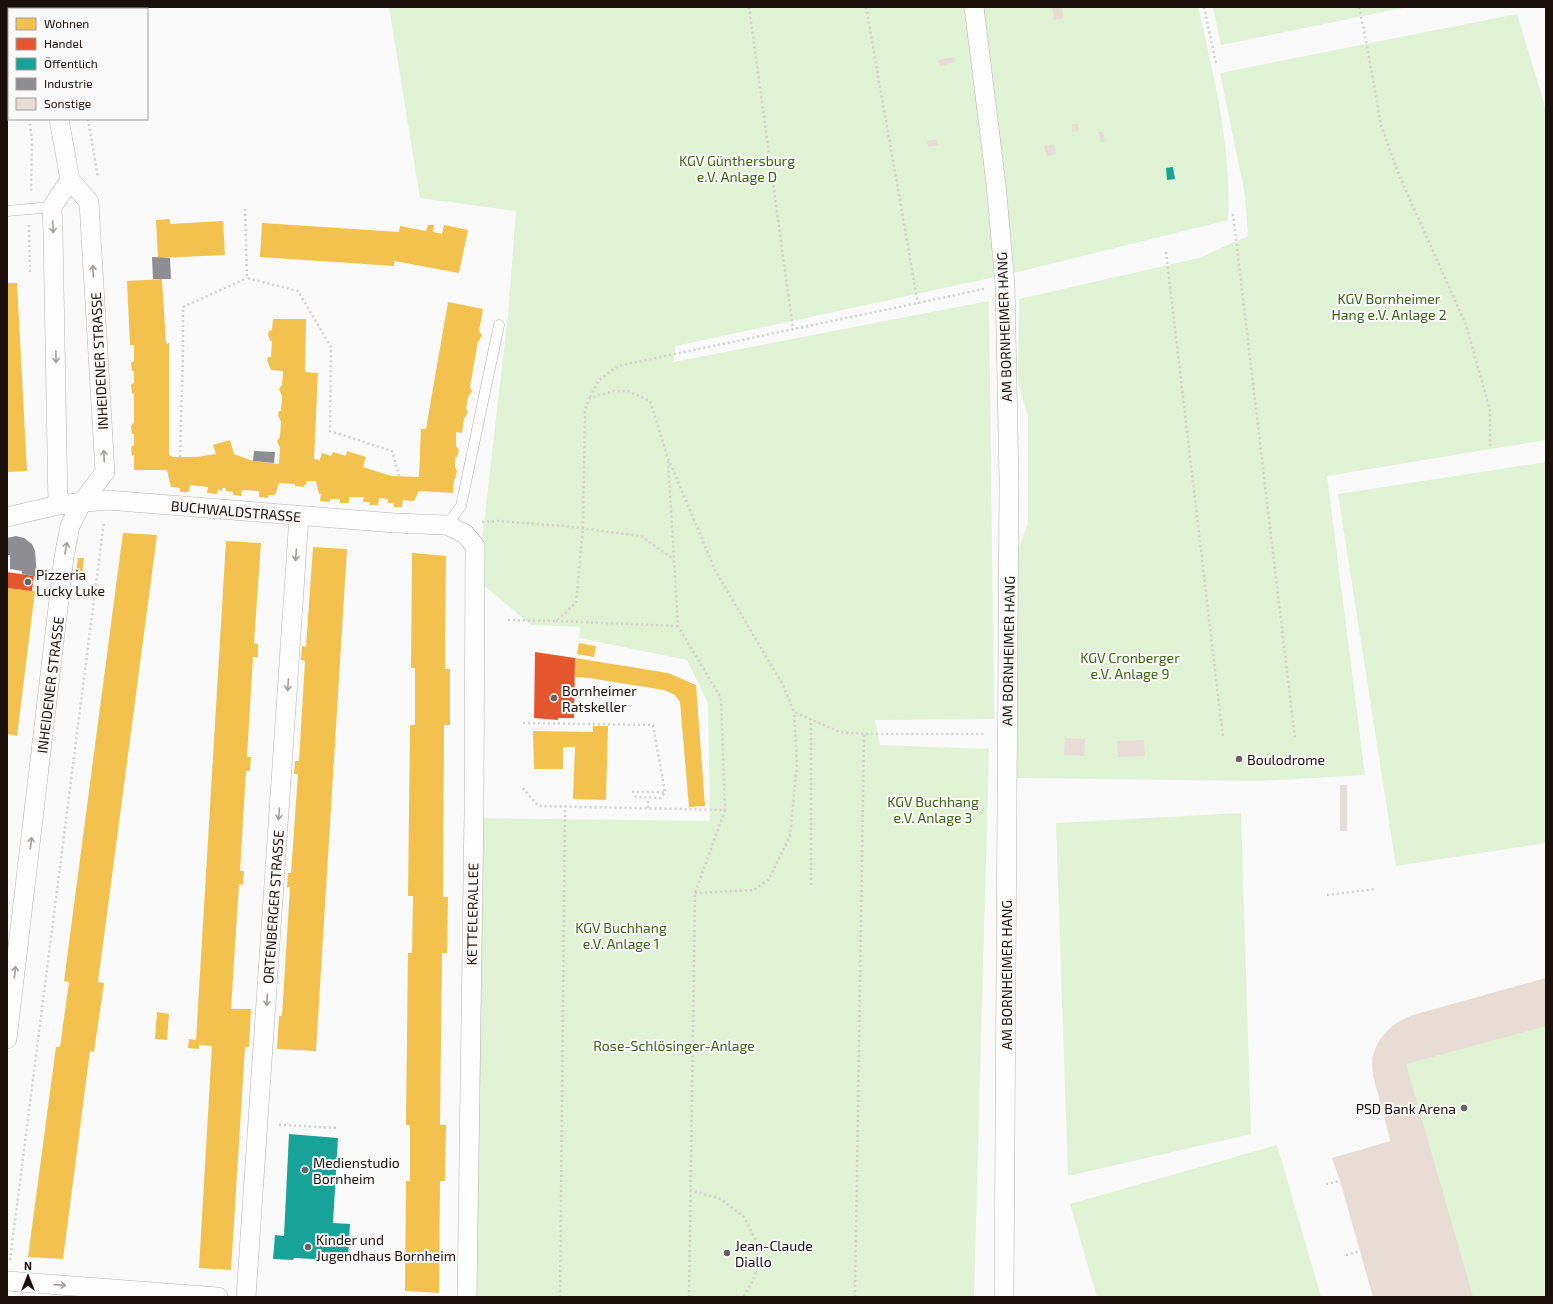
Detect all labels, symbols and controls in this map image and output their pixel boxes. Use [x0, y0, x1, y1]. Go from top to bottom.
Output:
legend [8, 8, 148, 120]
text: Wohnen [44, 16, 89, 30]
text: Handel [44, 36, 83, 50]
text: Öffentlich [44, 56, 98, 70]
text: Industrie [44, 76, 93, 90]
text: Sonstige [44, 96, 91, 110]
park label: KGV Günthersburg e.V. Anlage D [679, 152, 795, 185]
one-way arrow [49, 220, 56, 233]
street label: AM BORNHEIMER HANG [993, 252, 1015, 402]
one-way arrow [90, 265, 97, 278]
park label: KGV Bornheimer Hang e.V. Anlage 2 [1331, 290, 1447, 323]
street label: INHEIDENER STRASSE [87, 292, 111, 430]
one-way arrow [52, 350, 59, 363]
one-way arrow [100, 450, 108, 463]
street label: BUCHWALDSTRASSE [170, 497, 302, 525]
one-way arrow [62, 541, 70, 554]
one-way arrow [293, 548, 300, 561]
place label: Pizzeria Lucky Luke [36, 566, 105, 599]
street label: AM BORNHEIMER HANG [998, 576, 1018, 726]
marker: Pizzeria Lucky Luke [23, 577, 33, 587]
street label: INHEIDENER STRASSE [33, 615, 67, 754]
park label: KGV Cronberger e.V. Anlage 9 [1080, 649, 1180, 682]
one-way arrow [284, 678, 291, 691]
place label: Bornheimer Ratskeller [562, 682, 637, 715]
marker: Bornheimer Ratskeller [549, 693, 559, 703]
place label: Boulodrome [1247, 751, 1325, 768]
marker: Boulodrome [1234, 754, 1244, 764]
park label: KGV Buchhang e.V. Anlage 3 [887, 793, 979, 826]
one-way arrow [276, 807, 283, 820]
street label: ORTENBERGER STRASSE [259, 829, 287, 984]
one-way arrow [27, 837, 34, 850]
street label: KETTELERALLEE [463, 862, 481, 965]
street label: AM BORNHEIMER HANG [998, 900, 1015, 1050]
park label: KGV Buchhang e.V. Anlage 1 [575, 919, 667, 952]
one-way arrow [11, 966, 19, 979]
one-way arrow [263, 993, 270, 1006]
park label: Rose-Schlösinger-Anlage [593, 1037, 755, 1054]
place label: PSD Bank Arena [1356, 1100, 1456, 1117]
marker: PSD Bank Arena [1459, 1103, 1469, 1113]
place label: Medienstudio Bornheim [313, 1154, 400, 1187]
marker: Medienstudio Bornheim [300, 1165, 310, 1175]
place label: Kinder und Jugendhaus Bornheim [316, 1231, 456, 1264]
place label: Jean-Claude Diallo [735, 1237, 813, 1270]
marker: Kinder und Jugendhaus Bornheim [303, 1242, 313, 1252]
marker: Jean-Claude Diallo [722, 1248, 732, 1258]
north arrow [8, 1256, 48, 1296]
text: N [24, 1259, 32, 1272]
one-way arrow [53, 1282, 66, 1289]

